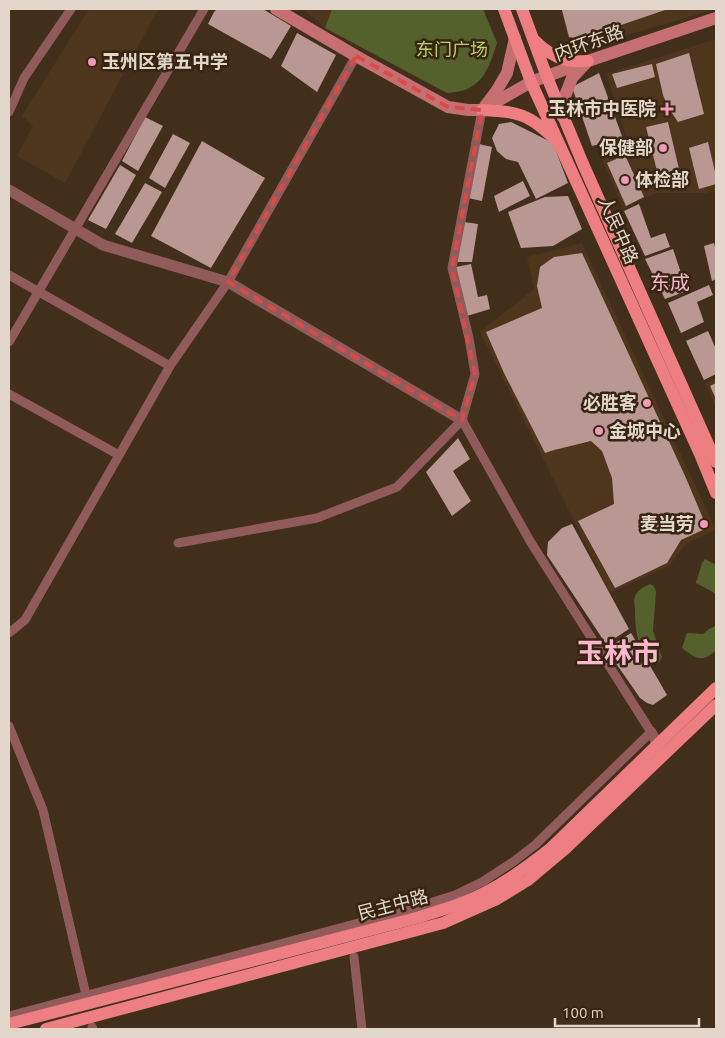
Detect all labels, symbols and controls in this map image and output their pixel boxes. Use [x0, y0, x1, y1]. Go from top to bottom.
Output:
street label: 内环东路 [551, 20, 626, 64]
park label: 东门广场 [416, 39, 488, 59]
place label: 玉州区第五中学 [102, 51, 228, 71]
marker: 玉州区第五中学 [86, 56, 98, 68]
place label: 玉林市中医院 [548, 98, 656, 118]
marker: 玉林市中医院 [660, 102, 674, 116]
place label: 保健部 [599, 137, 653, 157]
marker: 保健部 [657, 142, 669, 154]
place label: 体检部 [635, 169, 689, 189]
marker: 体检部 [619, 174, 631, 186]
street label: 人民中路 [595, 193, 643, 267]
district label: 东成 [650, 271, 690, 294]
place label: 必胜客 [583, 392, 637, 412]
marker: 必胜客 [641, 397, 653, 409]
place label: 金城中心 [609, 420, 681, 440]
marker: 金城中心 [593, 425, 605, 437]
place label: 麦当劳 [640, 513, 694, 533]
marker: 麦当劳 [698, 518, 710, 530]
district label: 玉林市 [576, 637, 660, 668]
street label: 民主中路 [355, 885, 430, 923]
scale bar [555, 996, 699, 1028]
text: 100 m [562, 1004, 604, 1021]

